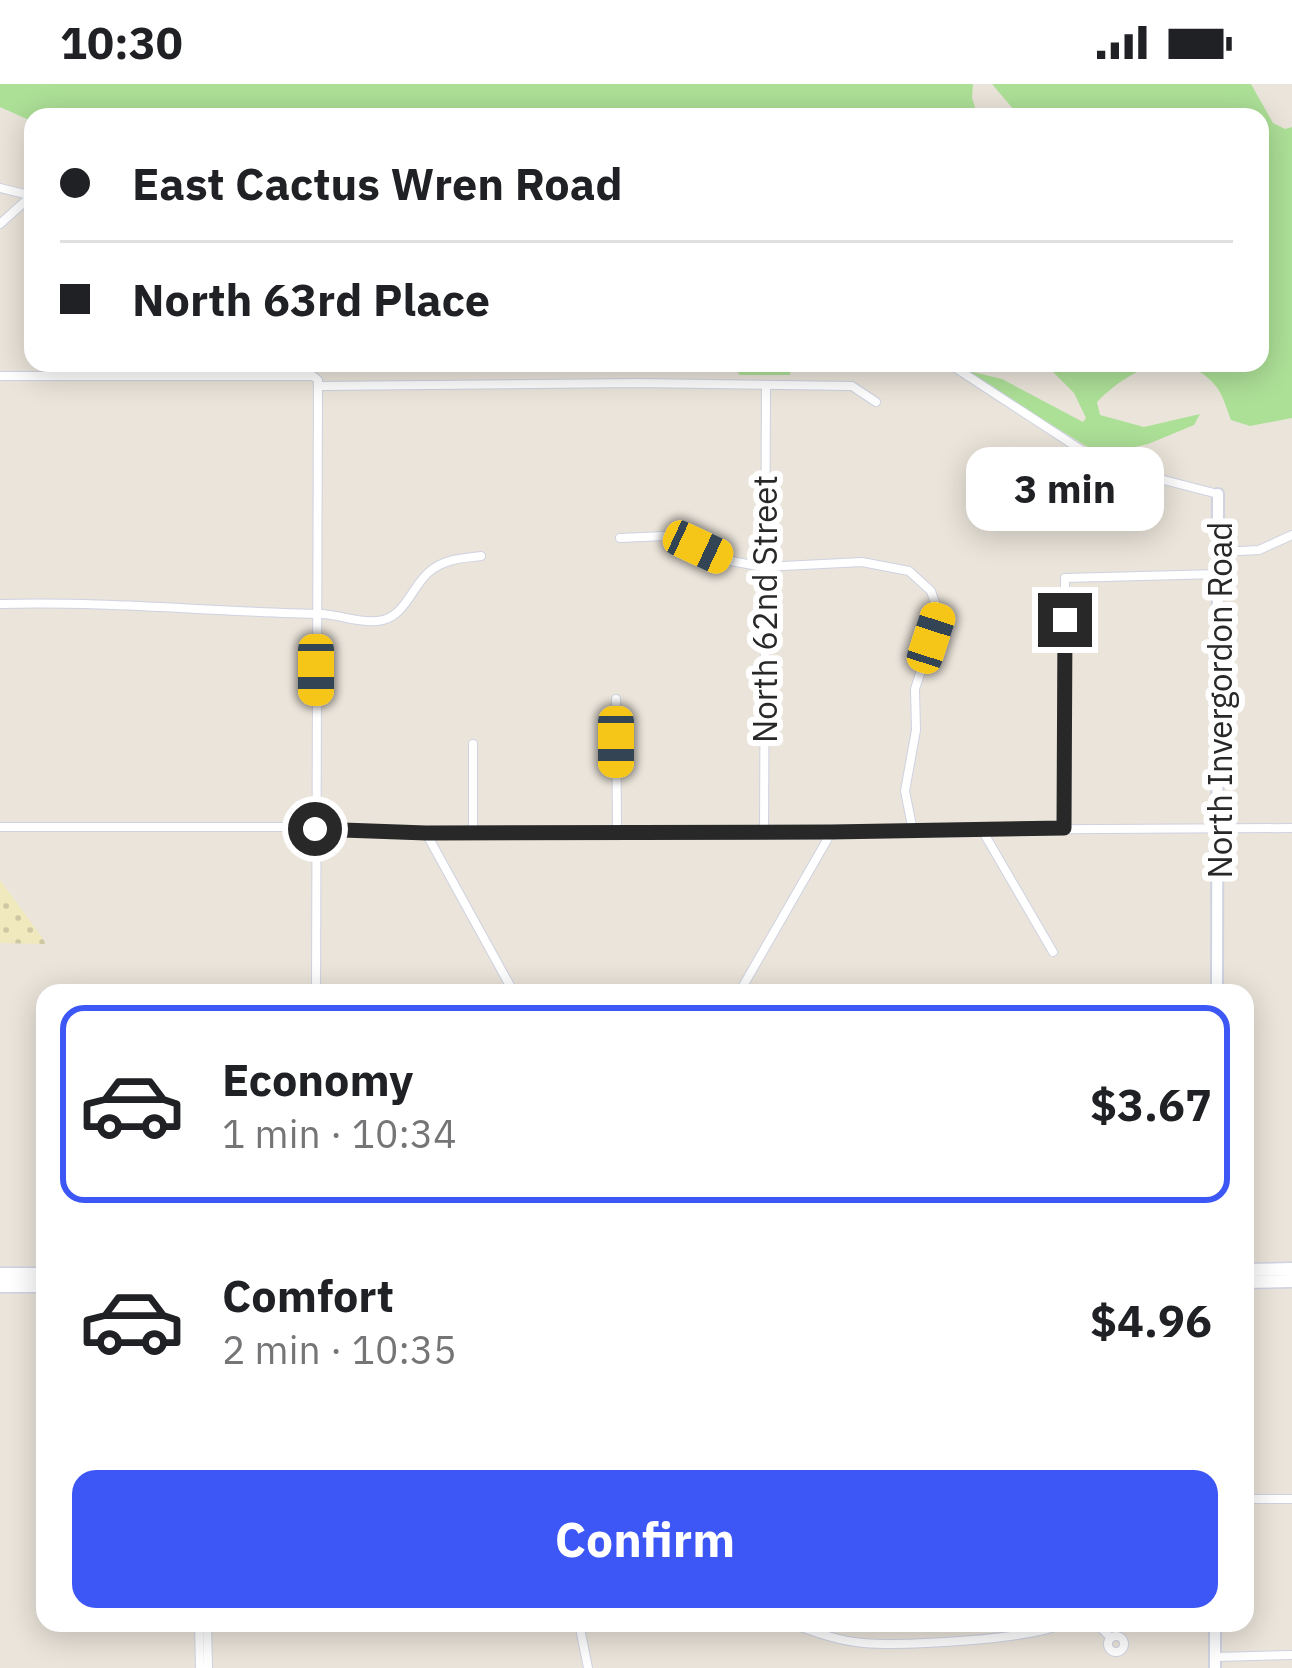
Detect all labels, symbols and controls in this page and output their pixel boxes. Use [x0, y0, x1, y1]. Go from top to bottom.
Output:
text: 10:30 [60, 13, 183, 71]
text: East Cactus Wren Road [132, 154, 623, 212]
text: North 63rd Place [132, 270, 490, 328]
callout: 3 min [966, 446, 1164, 530]
text: 3 min [1014, 463, 1116, 514]
street label: North 62nd Street [743, 475, 786, 743]
car [658, 515, 738, 579]
street label: North Invergordon Road [1198, 522, 1241, 878]
route end [1038, 593, 1092, 647]
car [903, 598, 959, 678]
car [298, 634, 334, 706]
car [598, 706, 634, 778]
route start [288, 802, 342, 856]
icon: car [78, 1050, 186, 1158]
text: Economy [222, 1050, 413, 1108]
text: $3.67 [1090, 1075, 1212, 1133]
text: 1 min · 10:34 [222, 1108, 457, 1159]
icon: car [78, 1266, 186, 1374]
text: Comfort [222, 1266, 394, 1324]
text: $4.96 [1090, 1291, 1212, 1349]
text: 2 min · 10:35 [222, 1324, 457, 1375]
button: Confirm [72, 1470, 1218, 1608]

